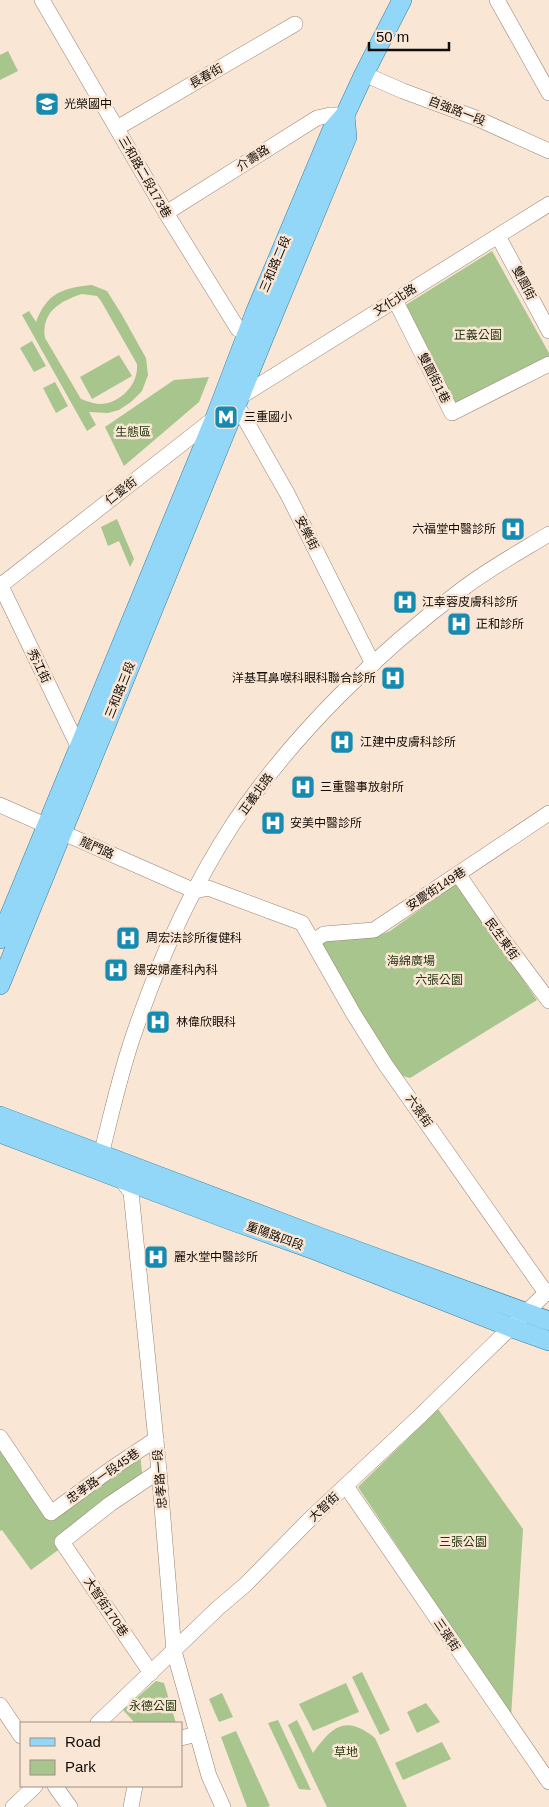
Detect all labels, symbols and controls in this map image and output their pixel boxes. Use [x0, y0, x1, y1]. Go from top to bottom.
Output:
scale bar [369, 20, 449, 52]
text: 50 m [376, 28, 409, 45]
street label: 長春街 [187, 61, 225, 91]
school or university icon: 光榮國中 [34, 91, 60, 117]
street label: 自強路一段 [426, 94, 488, 128]
place label: 光榮國中 [64, 97, 112, 111]
street label: 三和路二段173巷 [116, 134, 174, 220]
street label: 介壽路 [234, 142, 272, 174]
street label: 三和路二段 [257, 234, 293, 294]
street label: 雙園街 [509, 264, 539, 302]
street label: 文化北路 [371, 281, 419, 319]
park label: 正義公園 [454, 328, 502, 342]
street label: 雙園街1巷 [415, 350, 453, 406]
metro station icon: 三重國小 [213, 404, 239, 430]
place label: 三重國小 [244, 410, 292, 424]
park label: 生態區 [115, 425, 151, 439]
street label: 仁愛街 [103, 474, 139, 508]
street label: 安樂街 [293, 514, 321, 552]
hospital icon: 六福堂中醫診所 [500, 516, 526, 542]
place label: 六福堂中醫診所 [412, 522, 496, 536]
hospital icon: 江幸蓉皮膚科診所 [392, 589, 418, 615]
place label: 江幸蓉皮膚科診所 [422, 595, 518, 609]
hospital icon: 正和診所 [446, 611, 472, 637]
place label: 正和診所 [476, 617, 524, 631]
street label: 秀江街 [25, 647, 53, 685]
street label: 三和路三段 [102, 660, 138, 720]
hospital icon: 洋基耳鼻喉科眼科聯合診所 [380, 665, 406, 691]
place label: 洋基耳鼻喉科眼科聯合診所 [232, 671, 376, 685]
hospital icon: 江建中皮膚科診所 [329, 729, 355, 755]
place label: 江建中皮膚科診所 [360, 735, 456, 749]
street label: 正義北路 [236, 770, 276, 818]
hospital icon: 三重醫事放射所 [290, 774, 316, 800]
place label: 三重醫事放射所 [320, 780, 404, 794]
hospital icon: 安美中醫診所 [260, 810, 286, 836]
place label: 安美中醫診所 [290, 816, 362, 830]
street label: 龍門路 [78, 834, 116, 862]
street label: 安慶街149巷 [404, 865, 468, 913]
street label: 民生東街 [482, 915, 522, 963]
hospital icon: 周宏法診所復健科 [115, 925, 141, 951]
place label: 周宏法診所復健科 [146, 931, 242, 945]
park label: 海綿廣場 [387, 954, 435, 968]
hospital icon: 鍚安婦產科內科 [103, 957, 129, 983]
place label: 鍚安婦產科內科 [134, 963, 218, 977]
park label: 六張公園 [415, 973, 463, 987]
hospital icon: 林偉欣眼科 [145, 1009, 171, 1035]
place label: 林偉欣眼科 [176, 1015, 236, 1029]
street label: 六張街 [403, 1092, 435, 1130]
street label: 重陽路四段 [244, 1219, 306, 1253]
hospital icon: 麗水堂中醫診所 [143, 1244, 169, 1270]
place label: 麗水堂中醫診所 [174, 1250, 258, 1264]
street label: 忠孝路一段45巷 [64, 1446, 142, 1506]
street label: 忠孝路一段 [150, 1448, 170, 1510]
street label: 大智街 [306, 1490, 342, 1524]
park label: 三張公園 [439, 1535, 487, 1549]
street label: 大智街170巷 [81, 1575, 131, 1639]
street label: 三張街 [431, 1616, 463, 1654]
park label: 永德公園 [129, 1699, 177, 1713]
legend [20, 1722, 182, 1787]
text: Road [65, 1733, 101, 1750]
park label: 草地 [334, 1745, 358, 1759]
text: Park [65, 1758, 96, 1775]

